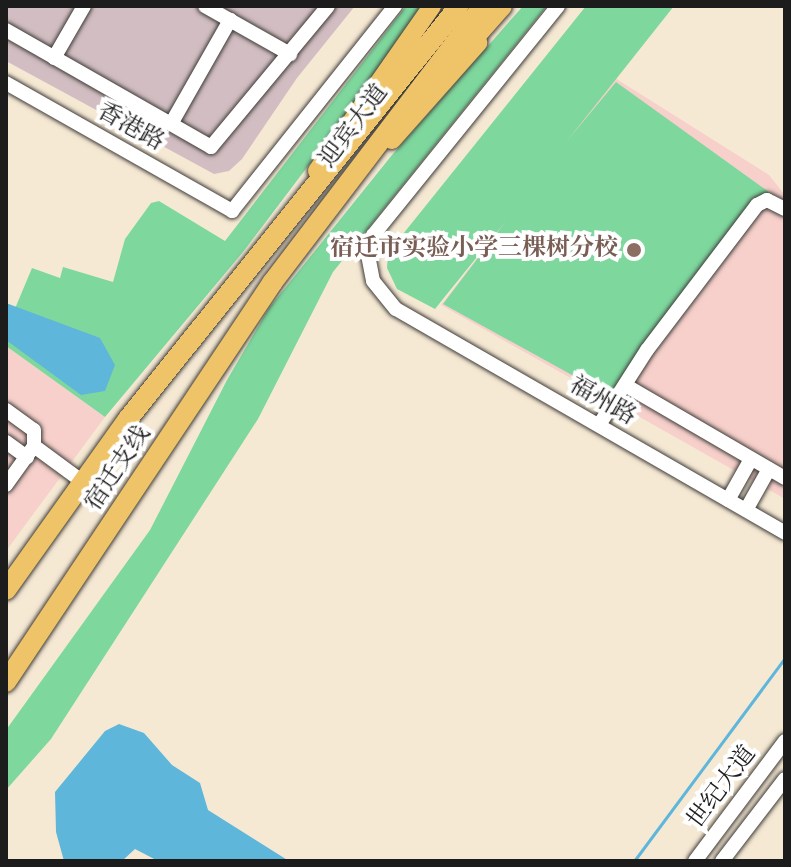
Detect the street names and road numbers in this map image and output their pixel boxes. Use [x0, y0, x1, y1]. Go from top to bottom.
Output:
street label: 迎宾大道 [315, 80, 395, 174]
street label: 香港路 [92, 98, 168, 158]
street label: 福州路 [564, 372, 640, 432]
street label: 宿迁支线 [80, 421, 158, 517]
street label: 世纪大道 [683, 741, 763, 835]

